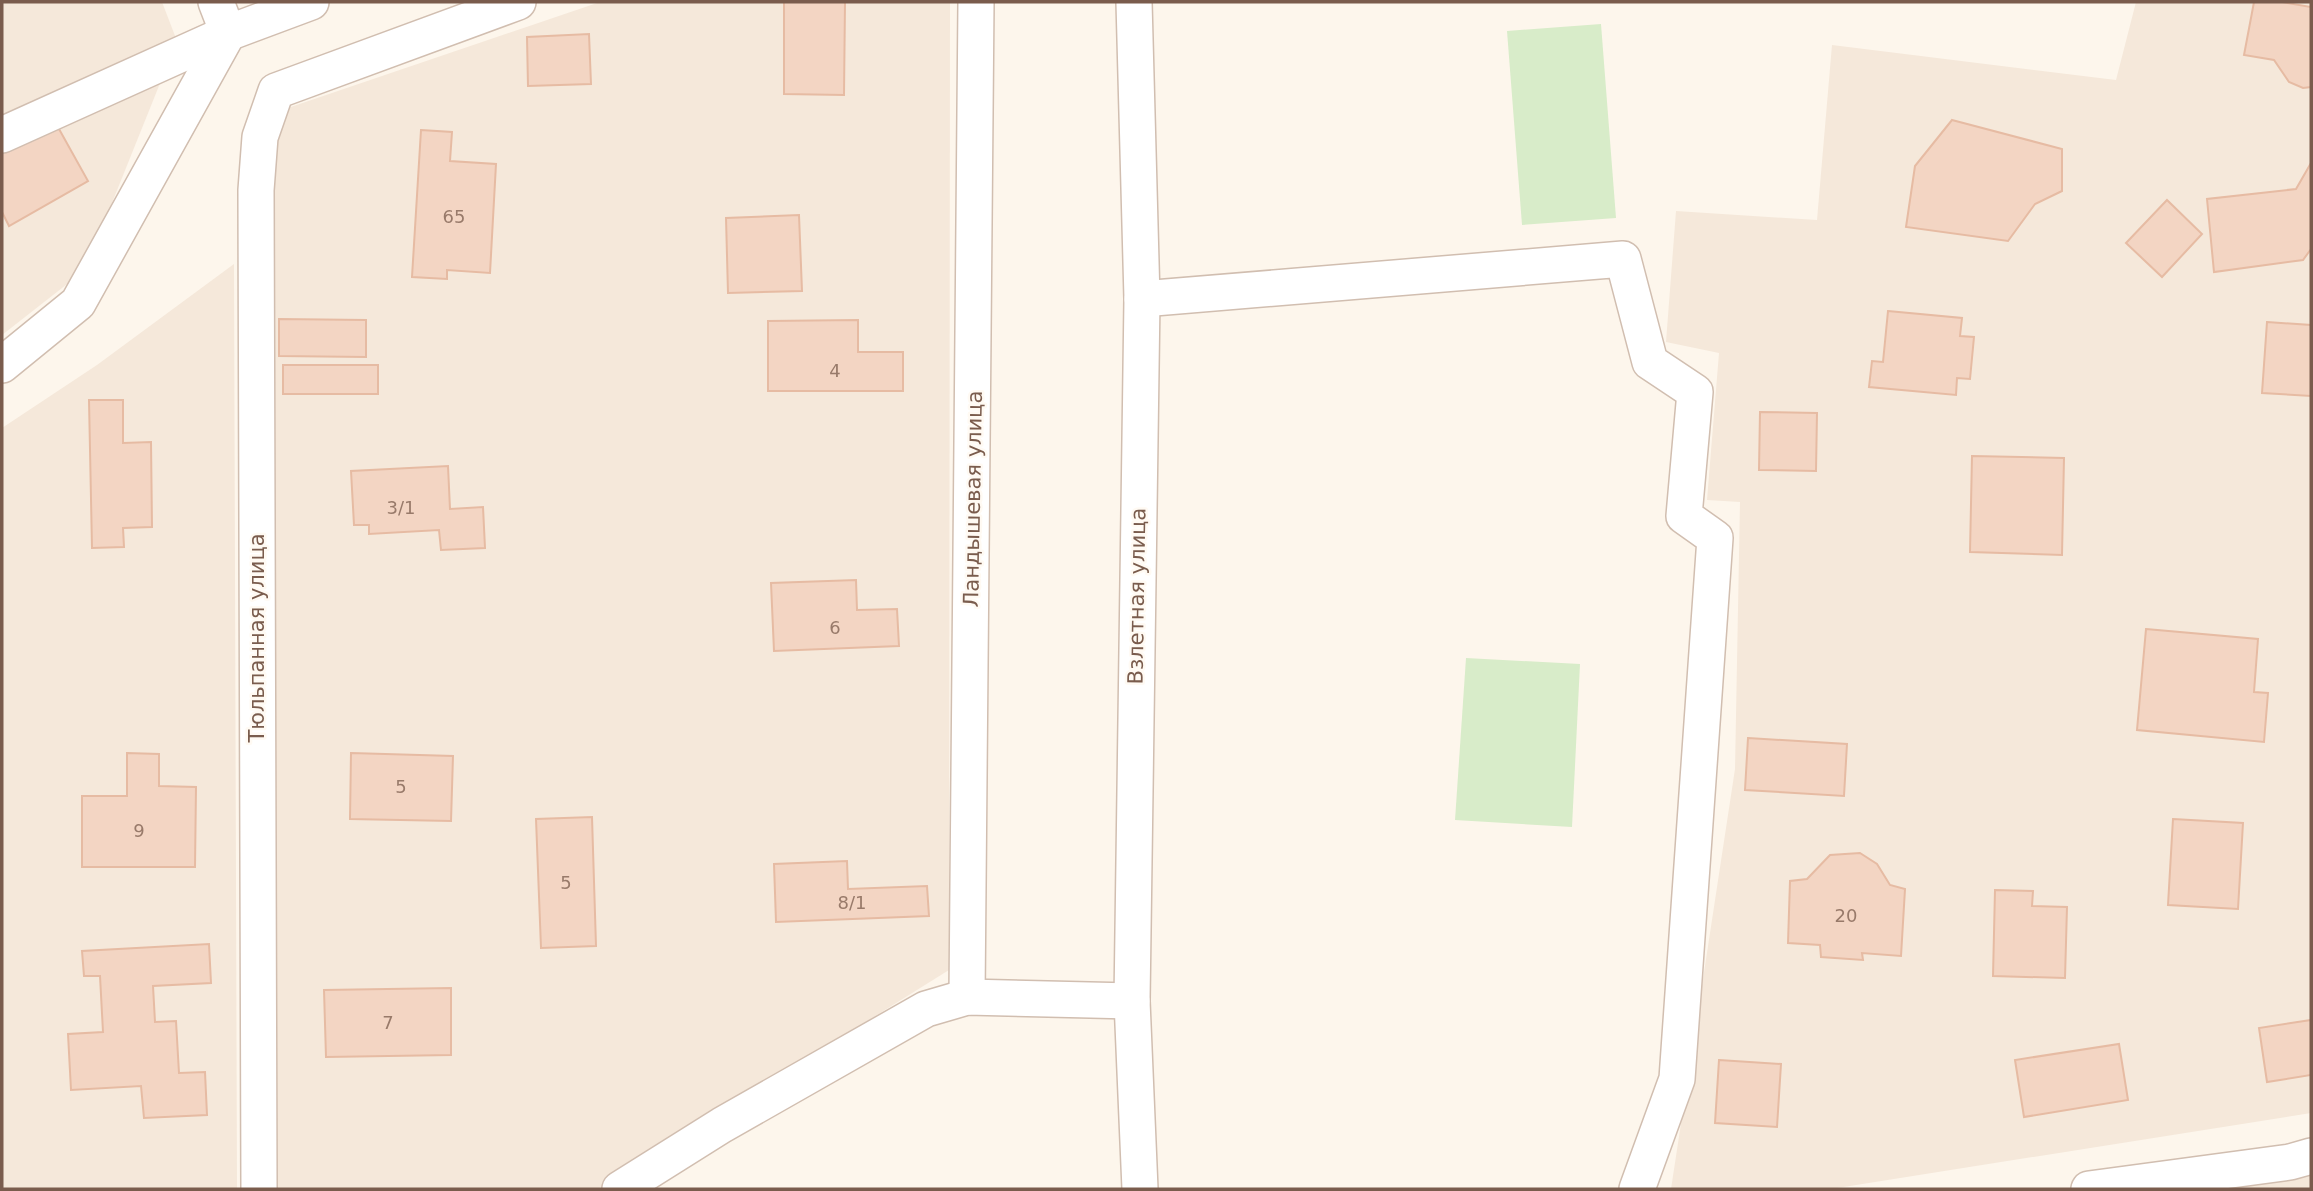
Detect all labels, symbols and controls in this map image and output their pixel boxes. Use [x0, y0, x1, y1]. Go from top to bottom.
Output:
house number: 65 [443, 206, 465, 227]
house number: 4 [829, 360, 841, 381]
street label: Ландышевая улица [959, 390, 987, 608]
house number: 3/1 [387, 497, 415, 518]
street label: Взлетная улица [1123, 507, 1151, 685]
street label: Тюльпанная улица [245, 533, 269, 744]
house number: 6 [829, 617, 841, 638]
house number: 5 [395, 776, 407, 797]
house number: 9 [133, 820, 145, 841]
house number: 5 [560, 872, 572, 893]
house number: 8/1 [838, 892, 866, 913]
house number: 20 [1835, 905, 1857, 926]
house number: 7 [382, 1012, 394, 1033]

